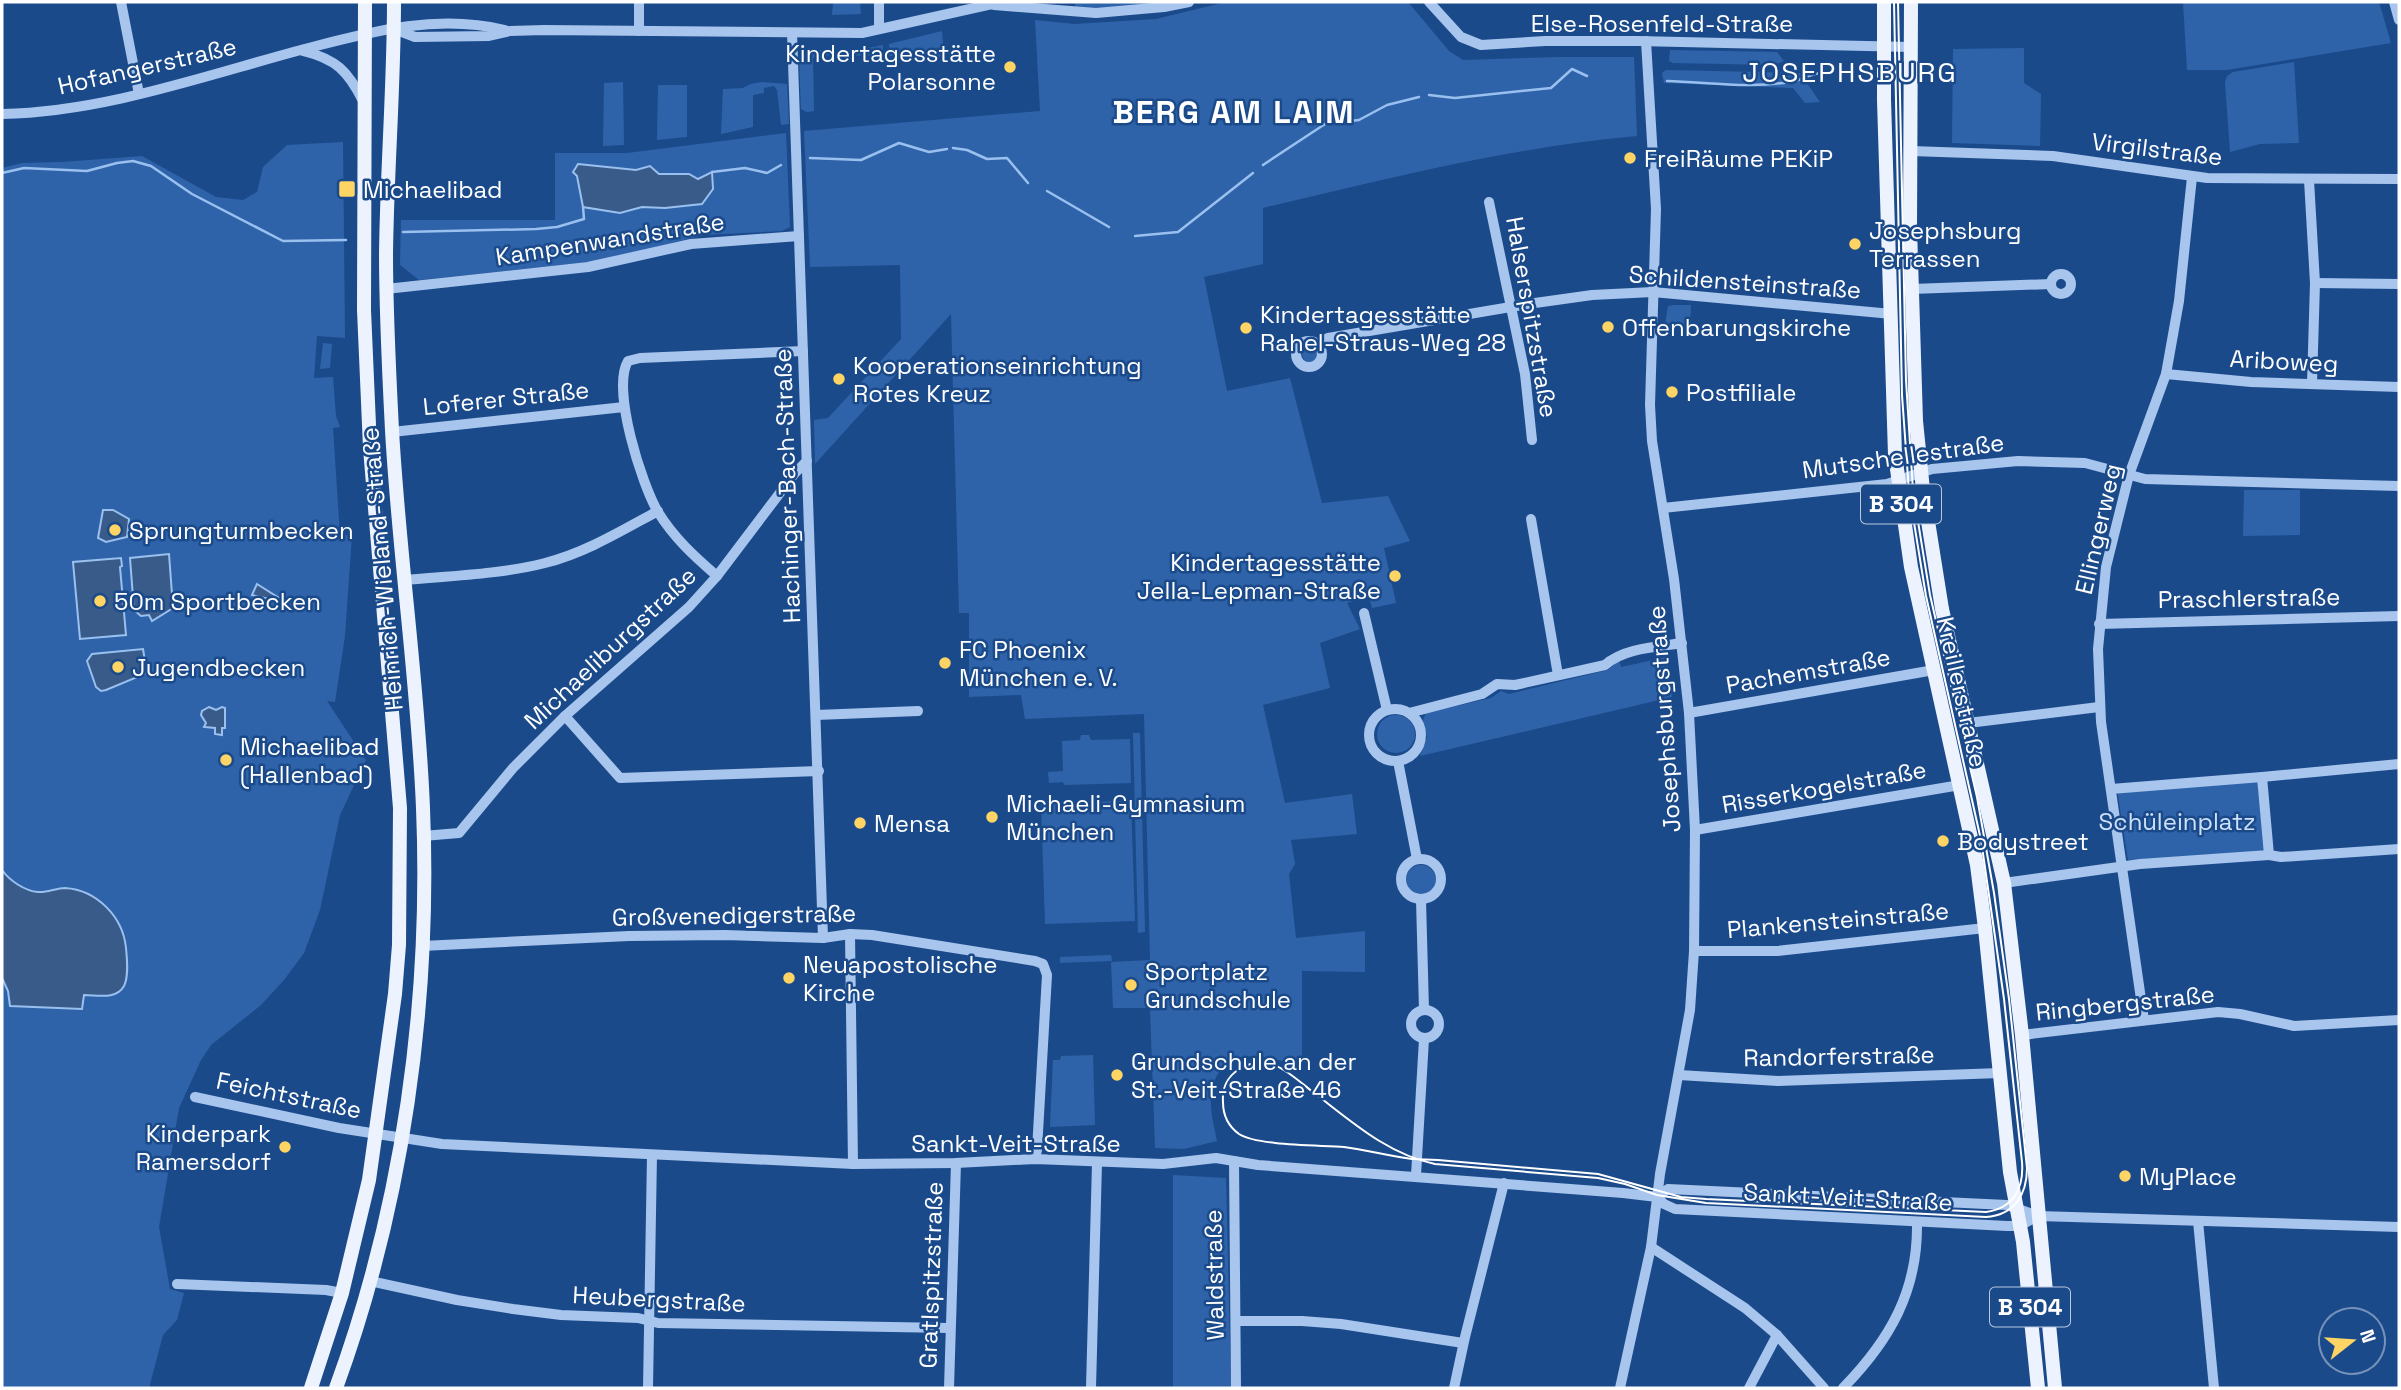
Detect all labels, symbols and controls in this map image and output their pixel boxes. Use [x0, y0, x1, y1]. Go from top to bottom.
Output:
street label: Else-Rosenfeld-Straße [1531, 8, 1793, 39]
street label: Hofangerstraße [55, 30, 239, 102]
place label: Kindertagesstätte Polarsonne [785, 38, 996, 97]
district label: JOSEPHSBURG [1742, 54, 1958, 90]
marker: Kindertagesstätte Polarsonne [1002, 59, 1018, 75]
district label: BERG AM LAIM [1112, 92, 1356, 132]
street label: Virgilstraße [2090, 126, 2224, 172]
place label: FreiRäume PEKiP [1644, 143, 1833, 174]
marker: FreiRäume PEKiP [1622, 150, 1638, 166]
place label: Michaelibad [363, 174, 503, 205]
marker: Michaelibad [337, 179, 357, 199]
street label: Kampenwandstraße [493, 206, 727, 272]
street label: Halserspitzstraße [1499, 214, 1565, 420]
place label: Josephsburg Terrassen [1869, 215, 2021, 274]
marker: Josephsburg Terrassen [1847, 236, 1863, 252]
street label: Schildensteinstraße [1628, 258, 1862, 306]
place label: Kindertagesstätte Rahel-Straus-Weg 28 [1260, 299, 1506, 358]
place label: Offenbarungskirche [1622, 312, 1851, 343]
marker: Offenbarungskirche [1600, 319, 1616, 335]
marker: Kindertagesstätte Rahel-Straus-Weg 28 [1238, 320, 1254, 336]
street label: Ariboweg [2229, 343, 2339, 379]
street label: Hachinger-Bach-Straße [767, 348, 807, 624]
place label: Kooperationseinrichtung Rotes Kreuz [853, 350, 1142, 409]
marker: Kooperationseinrichtung Rotes Kreuz [831, 371, 847, 387]
street label: Loferer Straße [421, 374, 591, 422]
place label: Postfiliale [1686, 377, 1797, 408]
marker: Postfiliale [1664, 384, 1680, 400]
street label: Heinrich-Wieland-Straße [354, 426, 410, 712]
street label: Mutschellestraße [1800, 426, 2006, 486]
street label: Ellingerweg [2068, 461, 2128, 597]
road number: B 304 [1861, 484, 1941, 524]
place label: Sprungturmbecken [129, 515, 354, 546]
marker: Sprungturmbecken [107, 522, 123, 538]
place label: Kindertagesstätte Jella-Lepman-Straße [1137, 547, 1381, 606]
street label: Michaeliburgstraße [517, 560, 703, 736]
marker: Kindertagesstätte Jella-Lepman-Straße [1387, 568, 1403, 584]
street label: Praschlerstraße [2157, 581, 2341, 615]
place label: 50m Sportbecken [114, 586, 321, 617]
marker: 50m Sportbecken [92, 593, 108, 609]
street label: Josephsburgstraße [1641, 604, 1687, 834]
street label: Kreillerstraße [1930, 614, 1994, 770]
place label: FC Phoenix München e. V. [959, 634, 1118, 693]
street label: Pachemstraße [1723, 641, 1893, 701]
place label: Jugendbecken [132, 652, 305, 683]
marker: FC Phoenix München e. V. [937, 655, 953, 671]
marker: Jugendbecken [110, 659, 126, 675]
place label: Michaelibad (Hallenbad) [240, 731, 380, 790]
marker: Michaelibad (Hallenbad) [218, 752, 234, 768]
street label: Risserkogelstraße [1719, 754, 1929, 820]
place label: Michaeli-Gymnasium München [1006, 788, 1246, 847]
park label: Schüleinplatz [2099, 806, 2255, 837]
place label: Mensa [874, 808, 950, 839]
marker: Michaeli-Gymnasium München [984, 809, 1000, 825]
marker: Mensa [852, 815, 868, 831]
place label: Bodystreet [1957, 826, 2089, 857]
marker: Bodystreet [1935, 833, 1951, 849]
street label: Plankensteinstraße [1726, 895, 1950, 945]
street label: Großvenedigerstraße [612, 897, 856, 933]
place label: Neuapostolische Kirche [803, 949, 997, 1008]
place label: Sportplatz Grundschule [1145, 956, 1291, 1015]
marker: Neuapostolische Kirche [781, 970, 797, 986]
marker: Sportplatz Grundschule [1123, 977, 1139, 993]
street label: Ringbergstraße [2034, 978, 2216, 1028]
street label: Randorferstraße [1743, 1039, 1935, 1073]
place label: Grundschule an der St.-Veit-Straße 46 [1131, 1046, 1357, 1105]
street label: Feichtstraße [213, 1064, 365, 1126]
marker: Grundschule an der St.-Veit-Straße 46 [1109, 1067, 1125, 1083]
place label: Kinderpark Ramersdorf [136, 1118, 271, 1177]
street label: Sankt-Veit-Straße [911, 1128, 1121, 1159]
marker: Kinderpark Ramersdorf [277, 1139, 293, 1155]
place label: MyPlace [2139, 1161, 2237, 1192]
marker: MyPlace [2117, 1168, 2133, 1184]
street label: Sankt-Veit-Straße [1743, 1176, 1953, 1218]
street label: Gratlspitzstraße [912, 1181, 950, 1369]
street label: Waldstraße [1197, 1209, 1231, 1341]
street label: Heubergstraße [572, 1279, 746, 1319]
road number: B 304 [1990, 1288, 2070, 1326]
north arrow [2317, 1306, 2387, 1376]
text: N [2354, 1326, 2382, 1346]

